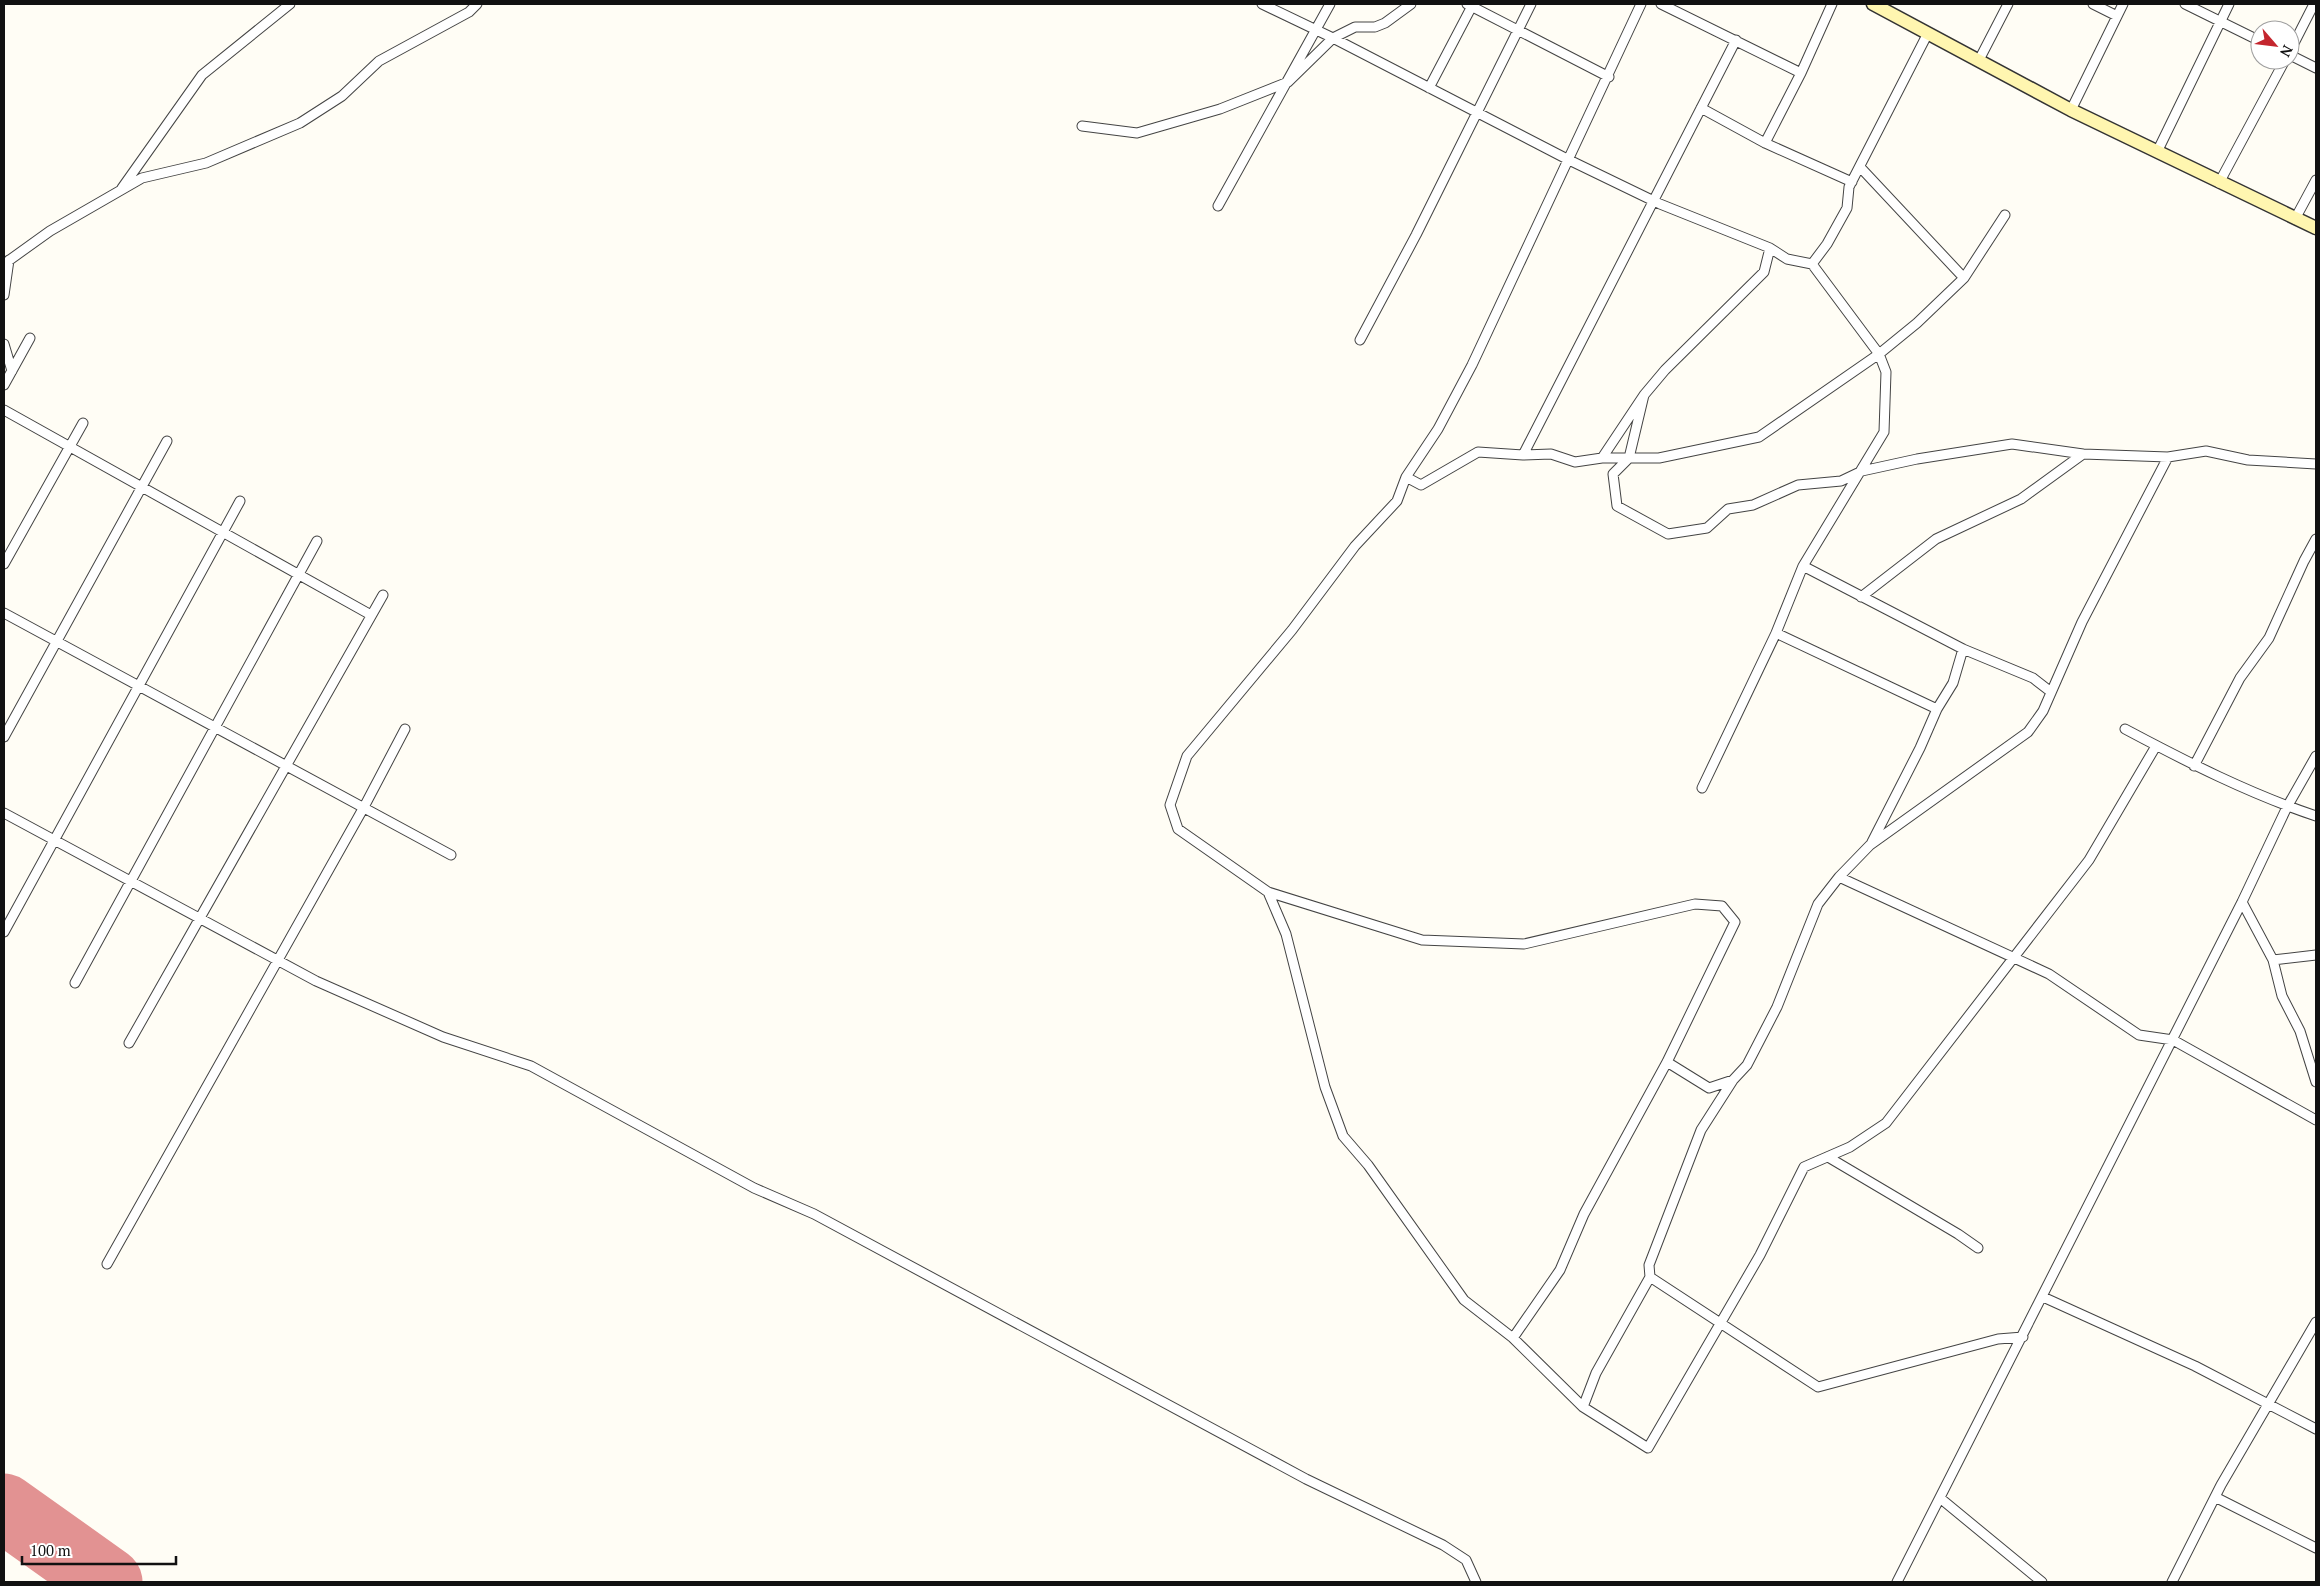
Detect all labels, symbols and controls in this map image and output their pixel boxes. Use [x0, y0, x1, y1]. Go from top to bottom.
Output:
north arrow [2250, 20, 2300, 70]
text: N [2276, 42, 2298, 61]
scale bar [22, 1534, 176, 1566]
text: 100 m [30, 1540, 71, 1560]

